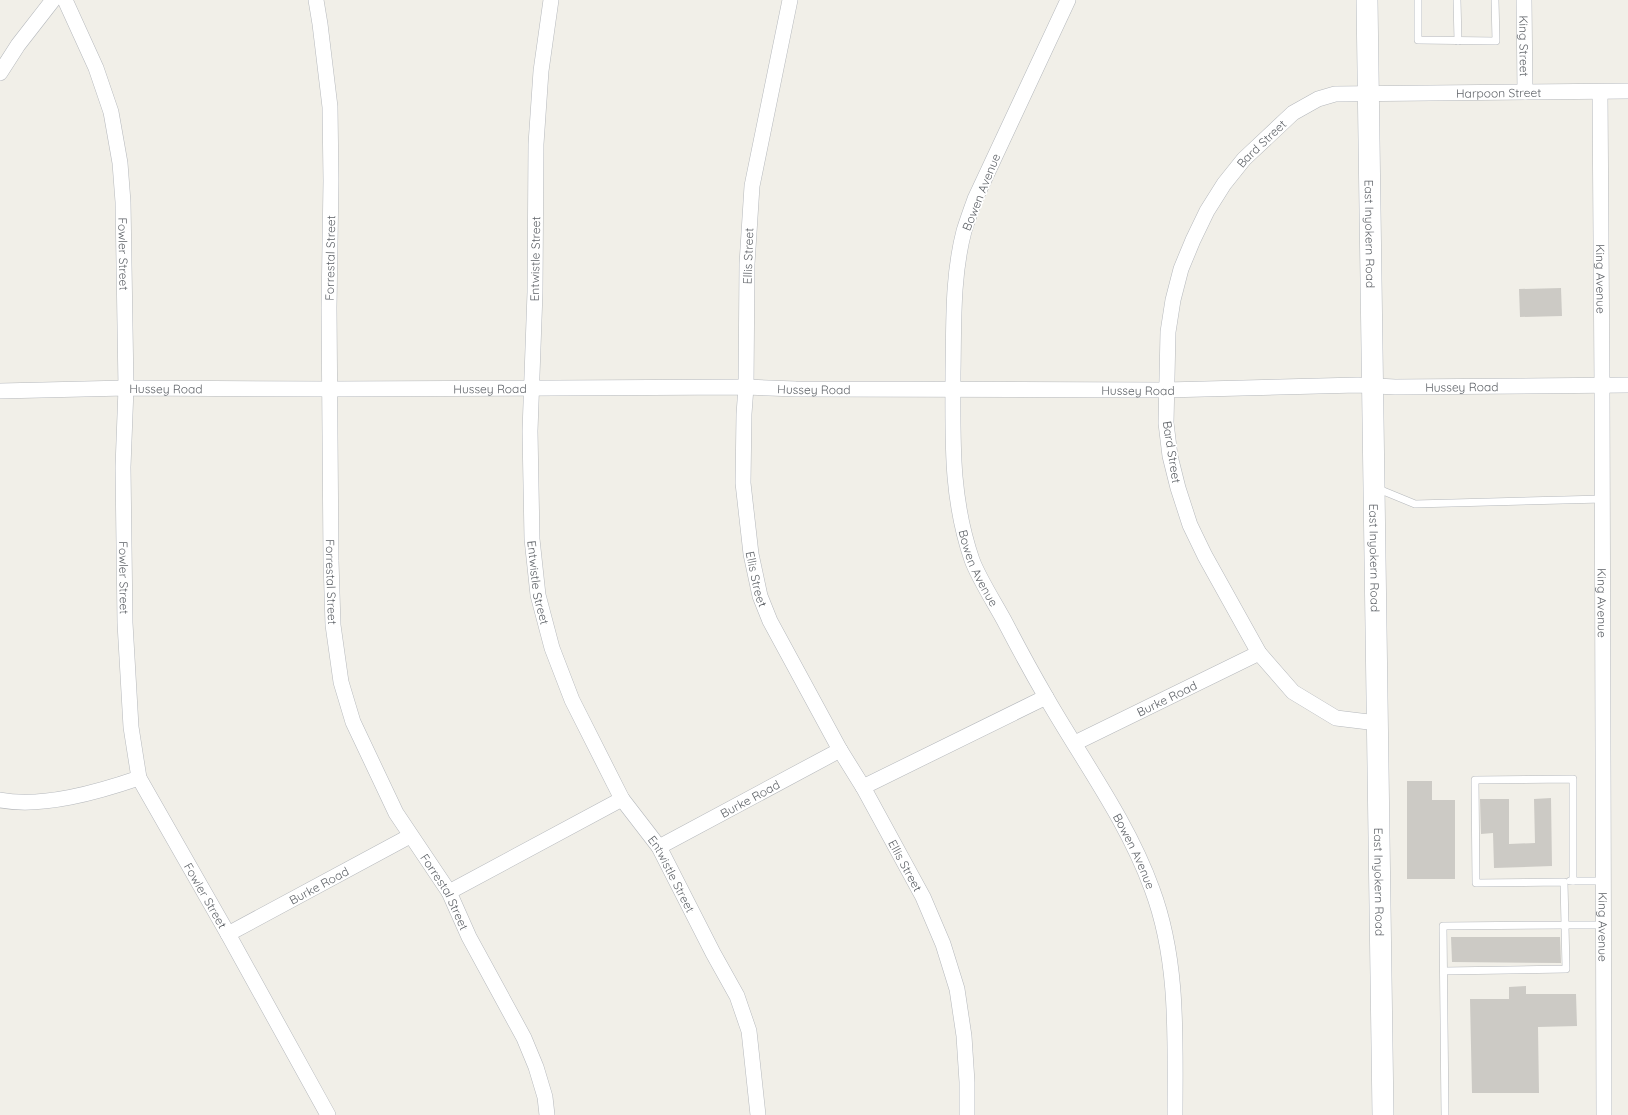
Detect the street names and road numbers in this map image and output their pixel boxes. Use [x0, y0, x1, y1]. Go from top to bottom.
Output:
street label: King Street [1517, 15, 1532, 77]
street label: Harpoon Street [1456, 84, 1541, 100]
street label: Bard Street [1233, 116, 1289, 170]
street label: Bowen Avenue [959, 151, 1003, 233]
street label: East Inyokern Road [1362, 180, 1379, 288]
street label: Forrestal Street [322, 215, 338, 301]
street label: Entwistle Street [527, 216, 543, 302]
street label: Fowler Street [116, 217, 132, 291]
street label: Ellis Street [740, 227, 756, 285]
street label: King Avenue [1594, 244, 1609, 314]
street label: Hussey Road [1425, 379, 1499, 394]
street label: Hussey Road [129, 381, 203, 396]
street label: Hussey Road [453, 381, 527, 396]
street label: Hussey Road [777, 381, 851, 397]
street label: Hussey Road [1101, 382, 1175, 398]
street label: Bard Street [1160, 420, 1184, 484]
street label: East Inyokern Road [1367, 504, 1383, 612]
street label: Bowen Avenue [956, 528, 1002, 609]
street label: Forrestal Street [323, 539, 340, 625]
street label: Entwistle Street [525, 540, 553, 626]
street label: Fowler Street [116, 541, 132, 614]
street label: Ellis Street [743, 550, 771, 609]
street label: King Avenue [1595, 568, 1610, 638]
street label: Burke Road [1134, 677, 1199, 719]
street label: Burke Road [717, 776, 782, 820]
street label: Bowen Avenue [1110, 811, 1159, 891]
street label: East Inyokern Road [1371, 828, 1388, 936]
street label: Entwistle Street [645, 832, 698, 915]
street label: Ellis Street [886, 837, 926, 894]
street label: Forrestal Street [418, 851, 472, 932]
street label: Fowler Street [181, 860, 231, 931]
street label: Burke Road [286, 863, 351, 907]
street label: King Avenue [1596, 892, 1611, 962]

